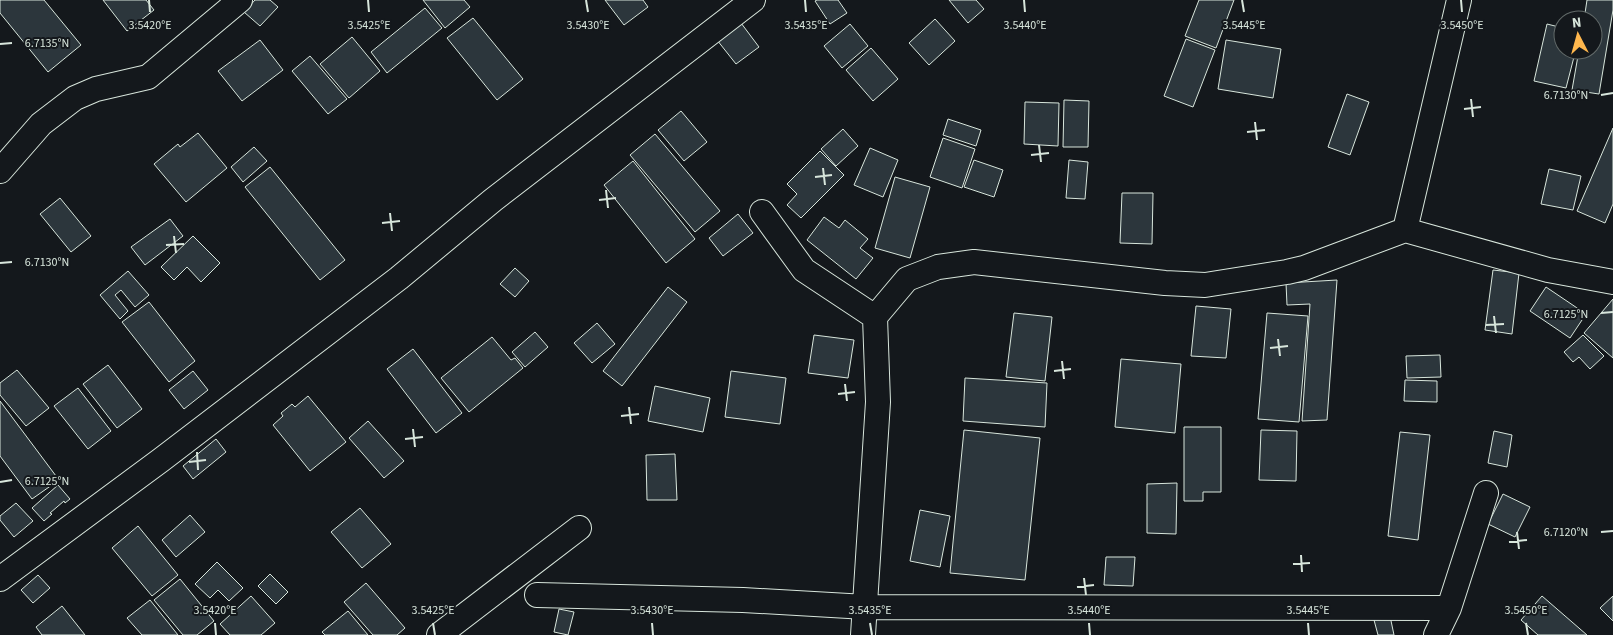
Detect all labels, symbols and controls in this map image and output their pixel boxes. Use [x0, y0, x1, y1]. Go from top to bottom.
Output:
north arrow [1553, 10, 1603, 60]
text: N [1571, 13, 1582, 33]
text: 3.5420°E [128, 17, 172, 34]
text: 3.5425°E [347, 17, 391, 34]
text: 3.5430°E [566, 17, 610, 34]
text: 3.5435°E [784, 17, 828, 34]
text: 3.5440°E [1003, 17, 1047, 34]
text: 3.5445°E [1222, 17, 1266, 34]
text: 3.5450°E [1440, 17, 1484, 34]
text: 6.7135°N [25, 35, 69, 52]
text: 6.7130°N [1544, 87, 1588, 104]
text: 6.7130°N [25, 254, 69, 271]
text: 6.7125°N [1544, 306, 1588, 323]
text: 6.7125°N [25, 473, 69, 490]
text: 6.7120°N [1544, 524, 1588, 541]
text: 3.5420°E [193, 602, 237, 619]
text: 3.5425°E [411, 602, 455, 619]
text: 3.5430°E [630, 602, 674, 619]
text: 3.5435°E [848, 602, 892, 619]
text: 3.5440°E [1067, 602, 1111, 619]
text: 3.5445°E [1286, 602, 1330, 619]
text: 3.5450°E [1504, 602, 1548, 619]

